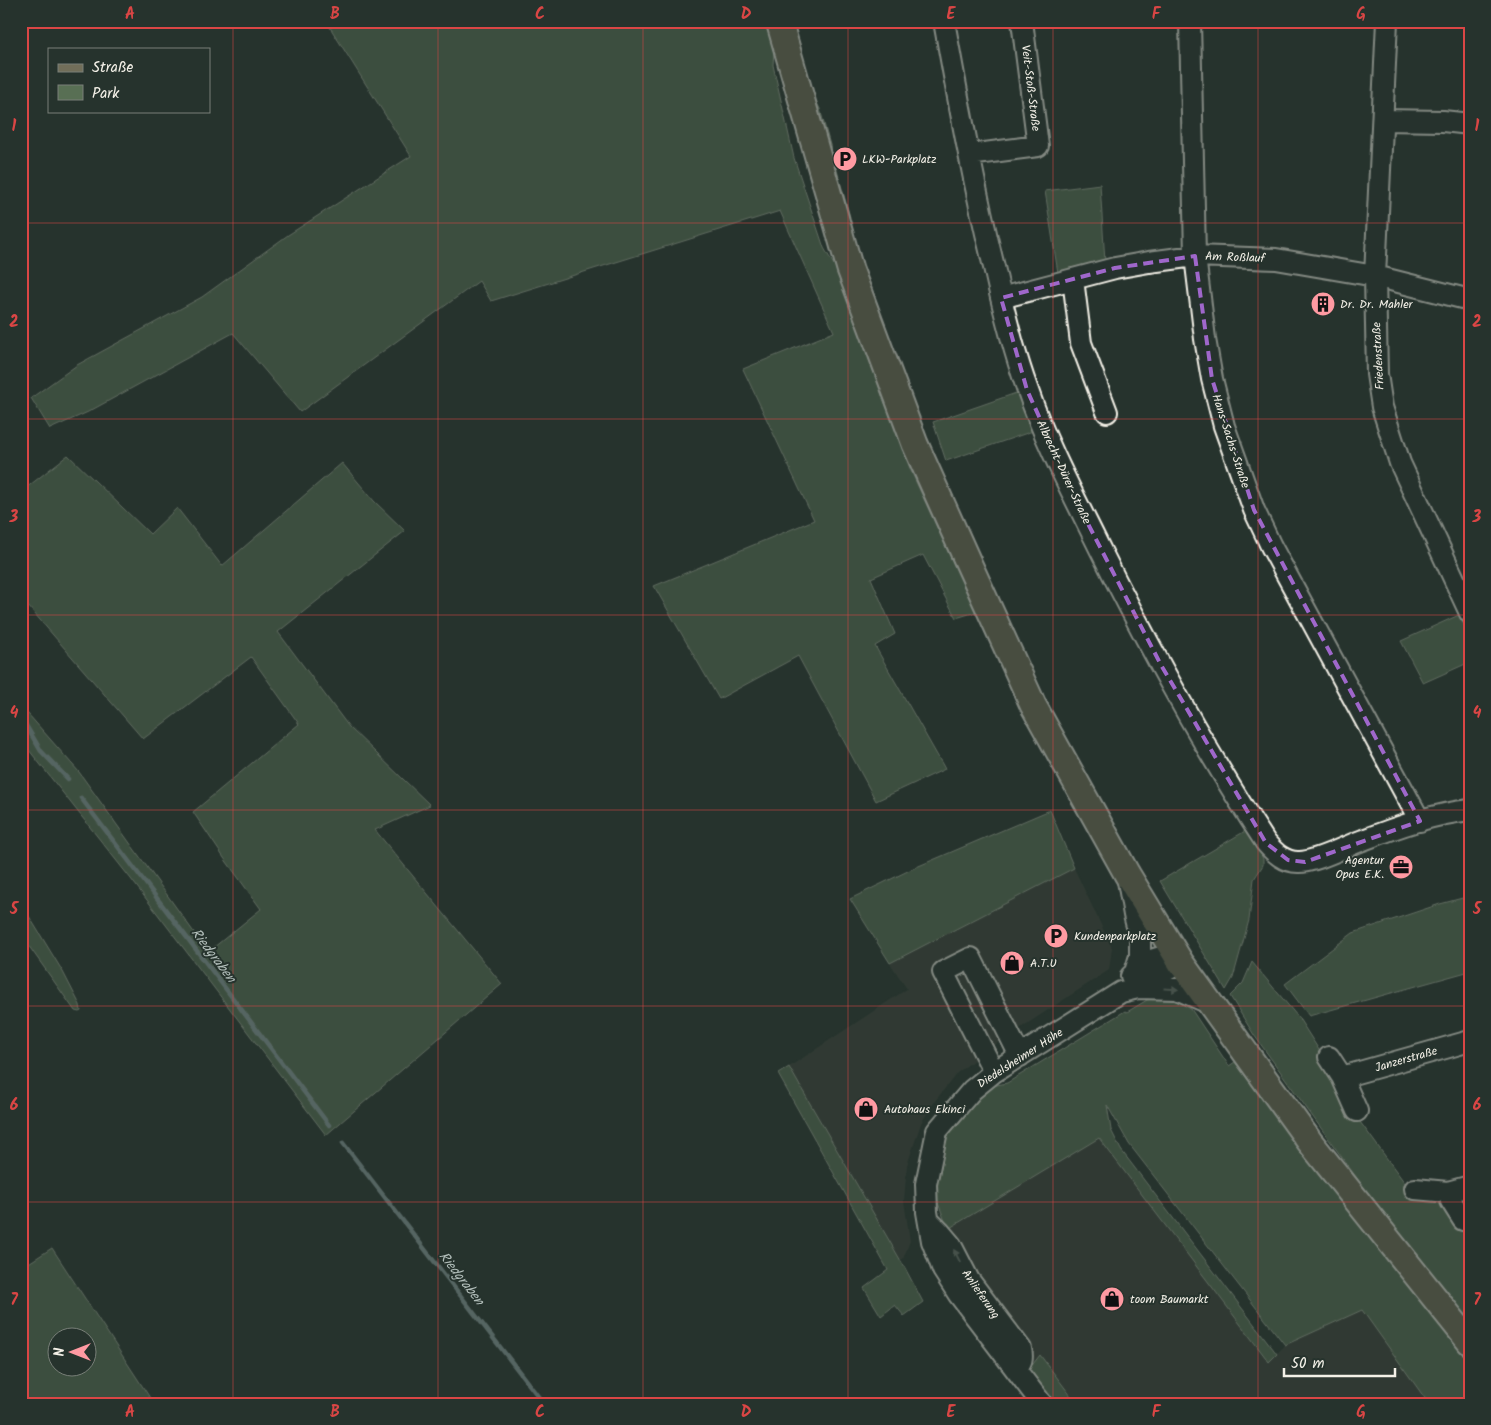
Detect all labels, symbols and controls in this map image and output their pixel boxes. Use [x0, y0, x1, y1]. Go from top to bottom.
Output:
text: A [125, 2, 135, 27]
text: B [330, 2, 340, 27]
text: C [535, 2, 545, 27]
text: D [741, 2, 752, 27]
text: E [947, 2, 957, 27]
text: F [1152, 2, 1162, 27]
text: G [1356, 2, 1366, 27]
street label: Veit-Stoß-Straße [1016, 44, 1045, 133]
legend [48, 48, 210, 112]
text: Straße [92, 56, 134, 80]
text: Park [92, 82, 120, 106]
text: 1 [12, 114, 17, 139]
text: 1 [1475, 114, 1480, 139]
parking icon: LKW-Parkplatz [832, 146, 858, 172]
place label: LKW-Parkplatz [862, 150, 937, 169]
street label: Am Roßlauf [1205, 247, 1267, 268]
building icon: Dr. Dr. Mahler [1310, 291, 1336, 317]
place label: Dr. Dr. Mahler [1340, 295, 1414, 314]
text: 2 [9, 310, 19, 335]
text: 2 [1472, 310, 1482, 335]
street label: Friedenstraße [1367, 321, 1390, 390]
street label: Hans-Sachs-Straße [1206, 392, 1255, 491]
street label: Albrecht-Dürer-Straße [1031, 417, 1096, 528]
text: 3 [9, 505, 19, 530]
text: 3 [1472, 505, 1482, 530]
text: 4 [10, 701, 19, 726]
text: 4 [1473, 701, 1482, 726]
place label: Agentur Opus E.K. [1335, 851, 1385, 884]
office icon: Agentur Opus E.K. [1388, 854, 1414, 880]
text: 5 [9, 897, 20, 922]
text: 5 [1472, 897, 1483, 922]
parking icon: Kundenparkplatz [1043, 923, 1069, 949]
water label: Riedgraben [185, 924, 242, 989]
place label: Kundenparkplatz [1074, 927, 1156, 946]
shop icon: A.T.U [999, 950, 1025, 976]
place label: A.T.U [1030, 954, 1057, 973]
one-way arrow [1163, 986, 1179, 994]
street label: Diedelsheimer Höhe [974, 1023, 1068, 1093]
street label: Janzerstraße [1373, 1041, 1440, 1077]
text: 6 [10, 1093, 19, 1118]
text: 6 [1473, 1093, 1482, 1118]
shop icon: Autohaus Ekinci [853, 1096, 879, 1122]
place label: Autohaus Ekinci [884, 1100, 966, 1119]
water label: Riedgraben [433, 1247, 490, 1312]
one-way arrow [953, 1249, 961, 1264]
street label: Anlieferung [957, 1266, 1005, 1323]
shop icon: toom Baumarkt [1099, 1286, 1125, 1312]
text: 7 [10, 1288, 18, 1313]
text: 7 [1473, 1288, 1481, 1313]
place label: toom Baumarkt [1130, 1290, 1209, 1309]
north arrow [48, 1328, 98, 1378]
scale bar [1284, 1345, 1395, 1377]
text: N [49, 1347, 71, 1356]
text: 50 m [1291, 1352, 1325, 1376]
text: A [125, 1400, 135, 1425]
text: B [330, 1400, 340, 1425]
text: C [535, 1400, 545, 1425]
text: D [741, 1400, 752, 1425]
text: E [947, 1400, 957, 1425]
text: F [1152, 1400, 1162, 1425]
text: G [1356, 1400, 1366, 1425]

